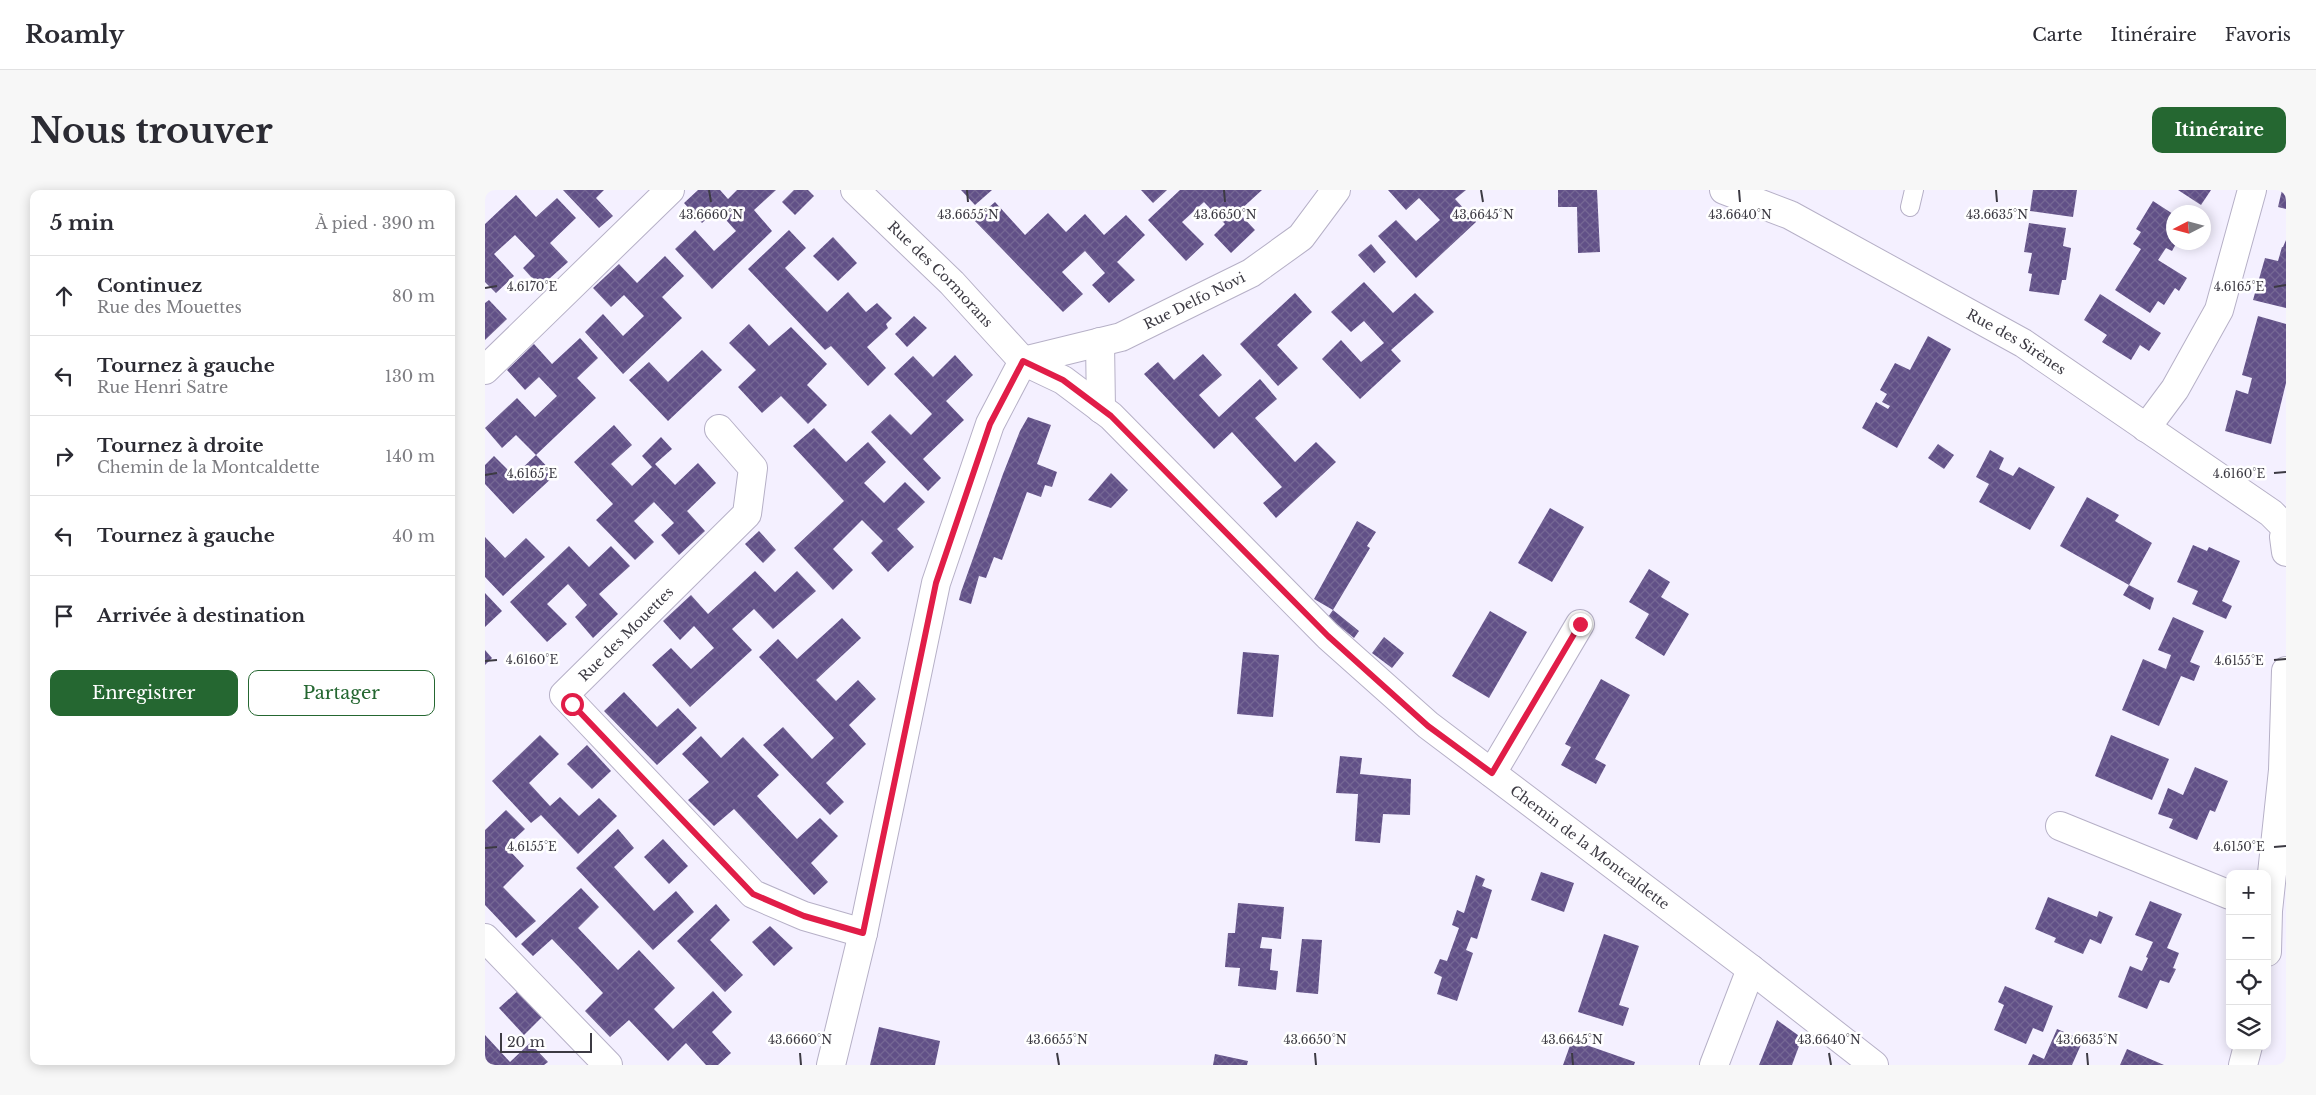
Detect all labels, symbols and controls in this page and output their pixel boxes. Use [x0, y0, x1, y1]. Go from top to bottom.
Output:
text: Roamly [25, 20, 124, 49]
text: Carte [2032, 24, 2082, 46]
text: Itinéraire [2110, 24, 2197, 46]
text: Favoris [2225, 24, 2291, 46]
button: Itinéraire [2152, 107, 2286, 153]
text: Nous trouver [30, 109, 273, 152]
north arrow [2166, 205, 2211, 250]
text: 43.6660°N [679, 207, 743, 222]
text: 43.6655°N [937, 207, 999, 222]
text: 43.6650°N [1193, 207, 1257, 222]
text: 43.6645°N [1452, 207, 1514, 222]
text: 43.6640°N [1708, 207, 1772, 222]
text: 43.6635°N [1966, 207, 2028, 222]
text: 5 min [50, 210, 114, 236]
text: À pied · 390 m [315, 213, 435, 233]
street label: Rue des Cormorans [884, 217, 997, 331]
street label: Rue Delfo Novi [1141, 268, 1248, 333]
text: Continuez [97, 274, 202, 297]
text: 4.6170°E [507, 279, 558, 294]
text: 4.6165°E [2214, 279, 2265, 294]
icon: ahead [50, 282, 78, 310]
text: 80 m [392, 286, 435, 306]
text: Rue des Mouettes [97, 297, 242, 317]
street label: Rue des Sirènes [1964, 305, 2069, 379]
text: Tournez à gauche [97, 354, 275, 377]
icon: left [50, 362, 78, 390]
text: 130 m [385, 366, 435, 386]
text: Rue Henri Satre [97, 377, 228, 397]
text: Tournez à droite [97, 434, 264, 457]
icon: right [50, 442, 78, 470]
text: 140 m [385, 446, 435, 466]
text: Chemin de la Montcaldette [97, 457, 320, 477]
text: 4.6165°E [507, 466, 558, 481]
text: 4.6160°E [2213, 466, 2265, 481]
icon: left [50, 522, 78, 550]
text: Tournez à gauche [97, 524, 275, 547]
text: 40 m [392, 526, 435, 546]
street label: Rue des Mouettes [575, 583, 677, 685]
icon: arrive [50, 602, 78, 630]
text: Arrivée à destination [97, 604, 305, 627]
route end [1569, 613, 1592, 636]
text: 4.6160°E [506, 652, 558, 667]
text: 4.6155°E [2214, 653, 2264, 668]
button: Enregistrer [50, 670, 238, 716]
button: Partager [248, 670, 435, 716]
route start [561, 693, 584, 716]
street label: Chemin de la Montcaldette [1507, 781, 1673, 913]
text: 4.6155°E [507, 839, 557, 854]
text: 4.6150°E [2213, 839, 2265, 854]
map controls [2226, 870, 2271, 1050]
button: + [2226, 870, 2271, 915]
button: − [2226, 915, 2271, 960]
button: locate [2226, 960, 2271, 1005]
button: layers [2226, 1005, 2271, 1050]
scale bar [500, 1030, 593, 1053]
text: 43.6660°N [768, 1032, 832, 1047]
text: 43.6655°N [1026, 1032, 1088, 1047]
text: 43.6650°N [1283, 1032, 1347, 1047]
text: 43.6645°N [1541, 1032, 1603, 1047]
text: 43.6640°N [1797, 1032, 1861, 1047]
text: 43.6635°N [2056, 1032, 2118, 1047]
text: 20 m [507, 1033, 545, 1051]

